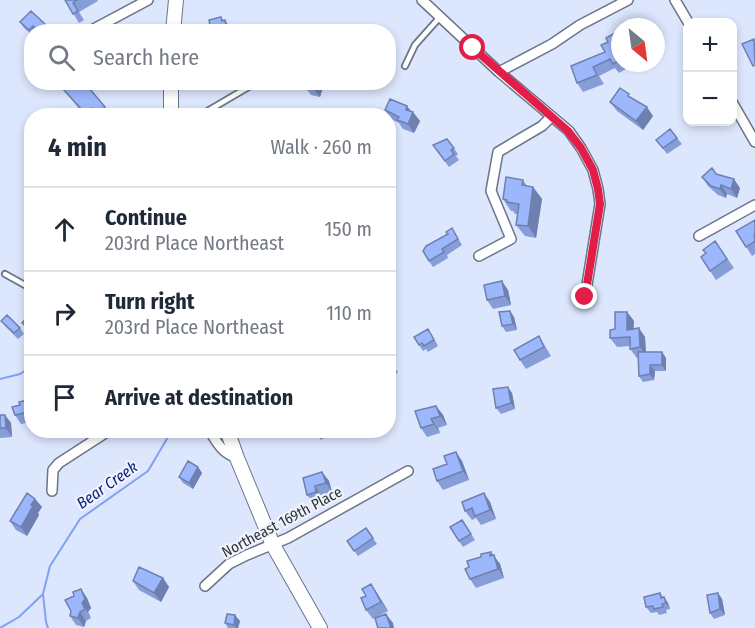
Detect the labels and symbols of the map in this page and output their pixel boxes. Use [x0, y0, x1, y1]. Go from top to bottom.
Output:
north arrow [611, 18, 665, 72]
route start [459, 34, 485, 60]
route end [571, 283, 597, 309]
water label: Bear Creek [73, 457, 141, 513]
street label: Northeast 169th Place [219, 483, 345, 561]

